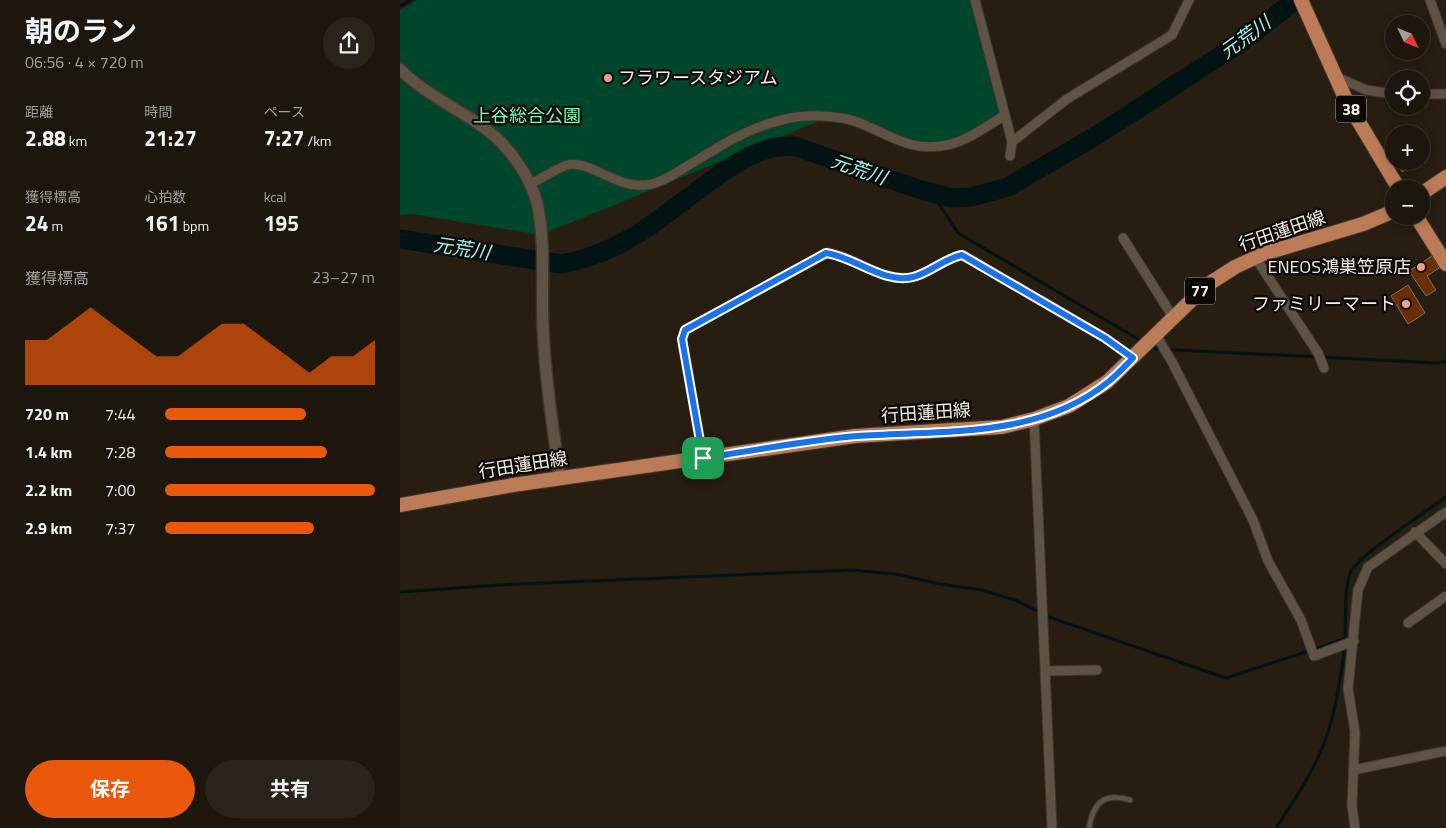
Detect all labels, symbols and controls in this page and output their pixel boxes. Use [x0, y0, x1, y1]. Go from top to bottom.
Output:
water label: 元荒川 [1213, 7, 1278, 65]
text: 朝のラン [25, 9, 137, 52]
north arrow [1385, 15, 1430, 60]
map controls [1385, 15, 1430, 225]
button: share [323, 17, 375, 69]
text: 06:56 · 4 × 720 m [25, 50, 144, 74]
place label: フラワースタジアム [618, 64, 778, 91]
button: locate [1385, 70, 1430, 115]
marker: フラワースタジアム [602, 72, 614, 84]
road number: 38 [1336, 96, 1366, 122]
text: 距離 [25, 101, 53, 122]
text: 時間 [144, 101, 172, 122]
text: ペース [264, 101, 305, 122]
park label: 上谷総合公園 [473, 102, 581, 129]
text: 2.88 [25, 122, 66, 154]
text: 21:27 [144, 122, 197, 154]
text: 7:27 [264, 122, 304, 154]
button: + [1385, 125, 1430, 170]
text: km [66, 130, 87, 151]
text: /km [304, 130, 332, 151]
water label: 元荒川 [827, 146, 893, 192]
button: − [1385, 180, 1430, 225]
text: 獲得標高 [25, 186, 81, 207]
text: 心拍数 [144, 186, 186, 207]
text: kcal [264, 186, 287, 207]
street label: 行田蓮田線 [1235, 203, 1329, 258]
text: 24 [25, 207, 49, 239]
text: 161 [144, 207, 180, 239]
text: 195 [264, 207, 299, 239]
text: m [49, 215, 63, 236]
text: bpm [180, 215, 209, 236]
water label: 元荒川 [432, 229, 494, 267]
place label: ENEOS鴻巣笠原店 [1267, 253, 1411, 280]
marker: ENEOS鴻巣笠原店 [1415, 261, 1427, 273]
text: 23–27 m [312, 265, 375, 289]
text: 獲得標高 [25, 266, 89, 290]
road number: 77 [1185, 278, 1215, 304]
place label: ファミリーマート [1252, 290, 1396, 317]
marker: ファミリーマート [1400, 298, 1412, 310]
street label: 行田蓮田線 [880, 396, 972, 429]
text: 720 m [25, 402, 69, 426]
text: 7:44 [105, 402, 135, 426]
pin [682, 437, 724, 479]
text: 1.4 km [25, 440, 72, 464]
text: 7:28 [105, 440, 135, 464]
street label: 行田蓮田線 [476, 444, 569, 485]
icon: arrive [689, 444, 717, 472]
text: 2.2 km [25, 478, 72, 502]
text: 7:00 [105, 478, 135, 502]
text: 2.9 km [25, 516, 72, 540]
text: 7:37 [105, 516, 135, 540]
button: 保存 [25, 760, 195, 818]
button: 共有 [205, 760, 375, 818]

